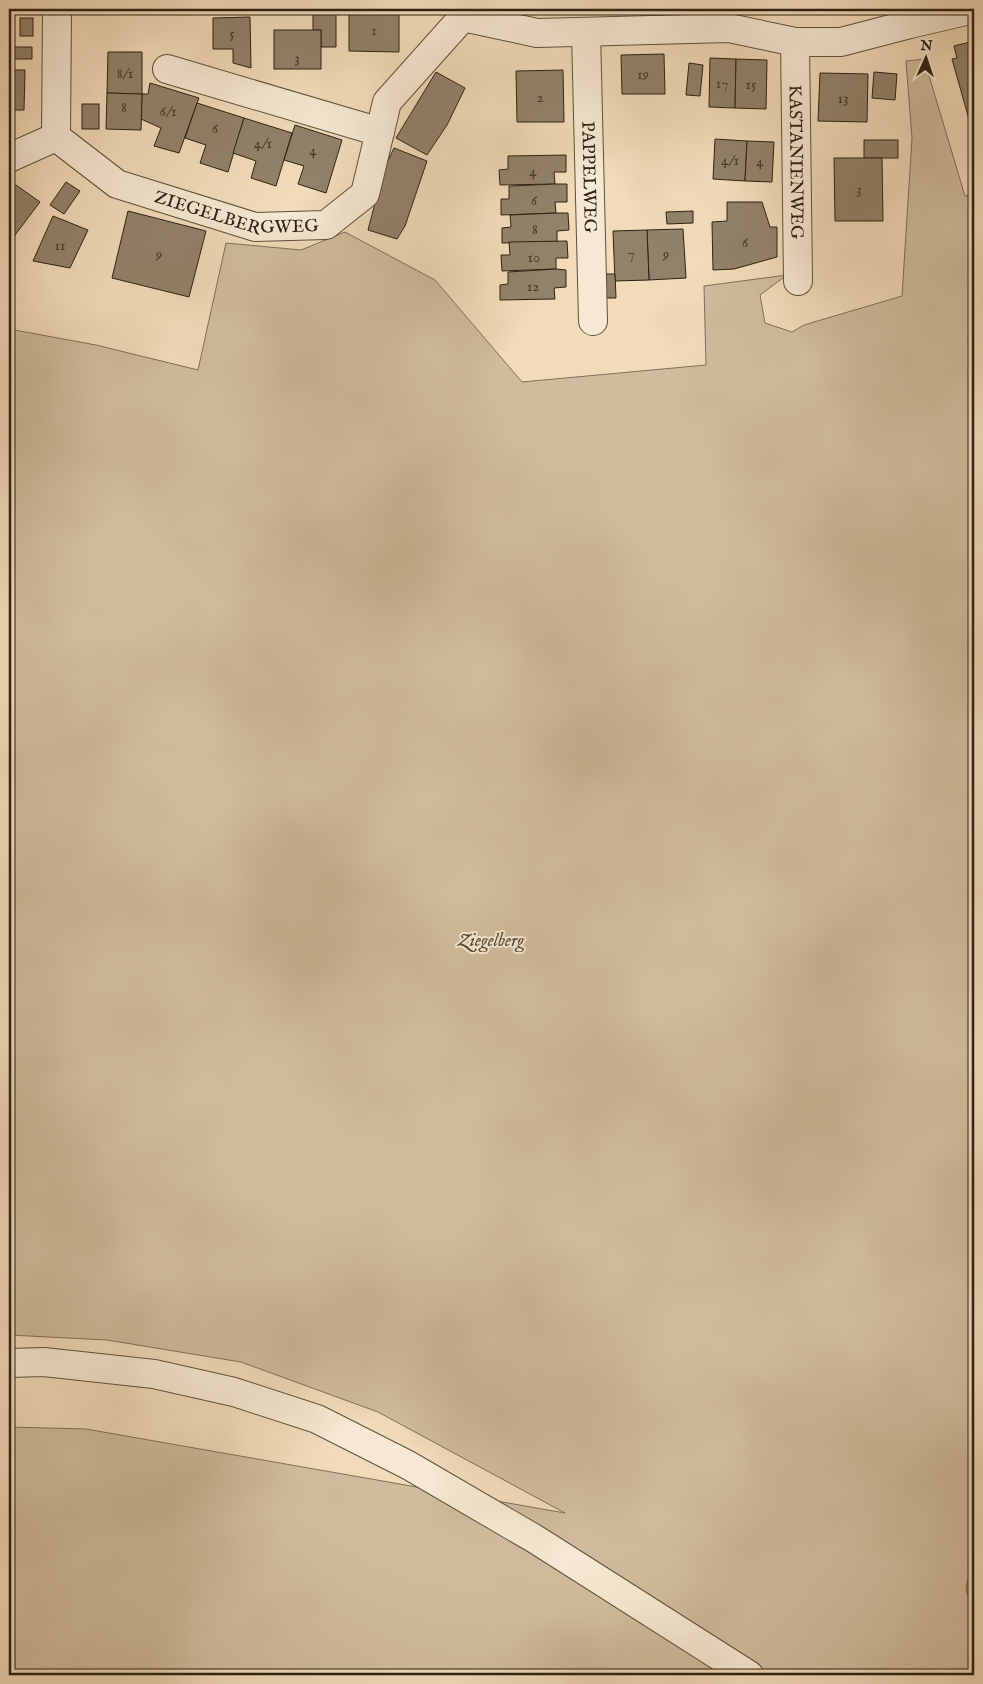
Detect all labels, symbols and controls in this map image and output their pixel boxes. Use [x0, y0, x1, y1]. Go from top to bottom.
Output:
house number: 1 [371, 21, 377, 40]
house number: 5 [229, 24, 235, 43]
north arrow [900, 32, 950, 82]
text: N [919, 37, 933, 55]
house number: 3 [294, 49, 300, 68]
house number: 8/1 [117, 64, 133, 83]
house number: 19 [637, 65, 649, 84]
house number: 17 [716, 74, 728, 93]
house number: 15 [745, 75, 757, 94]
street label: KASTANIENWEG [783, 85, 807, 240]
house number: 2 [536, 88, 544, 107]
house number: 13 [837, 89, 849, 108]
house number: 8 [121, 98, 127, 117]
house number: 6/1 [159, 102, 177, 121]
house number: 6 [212, 119, 219, 138]
street label: PAPPELWEG [575, 121, 601, 234]
house number: 4/1 [254, 134, 272, 153]
house number: 4 [309, 141, 317, 160]
house number: 4/1 [721, 151, 739, 170]
house number: 4 [756, 152, 764, 171]
house number: 4 [529, 162, 537, 181]
house number: 3 [856, 180, 862, 199]
street label: ZIEGELBERGWEG [151, 186, 320, 242]
house number: 6 [531, 191, 538, 210]
house number: 8 [532, 220, 538, 239]
house number: 6 [742, 233, 749, 252]
house number: 11 [54, 236, 66, 255]
house number: 7 [627, 244, 635, 263]
house number: 9 [155, 245, 162, 264]
house number: 9 [662, 245, 669, 264]
house number: 10 [528, 248, 540, 267]
house number: 12 [527, 277, 539, 296]
park label: Ziegelberg [456, 930, 525, 953]

